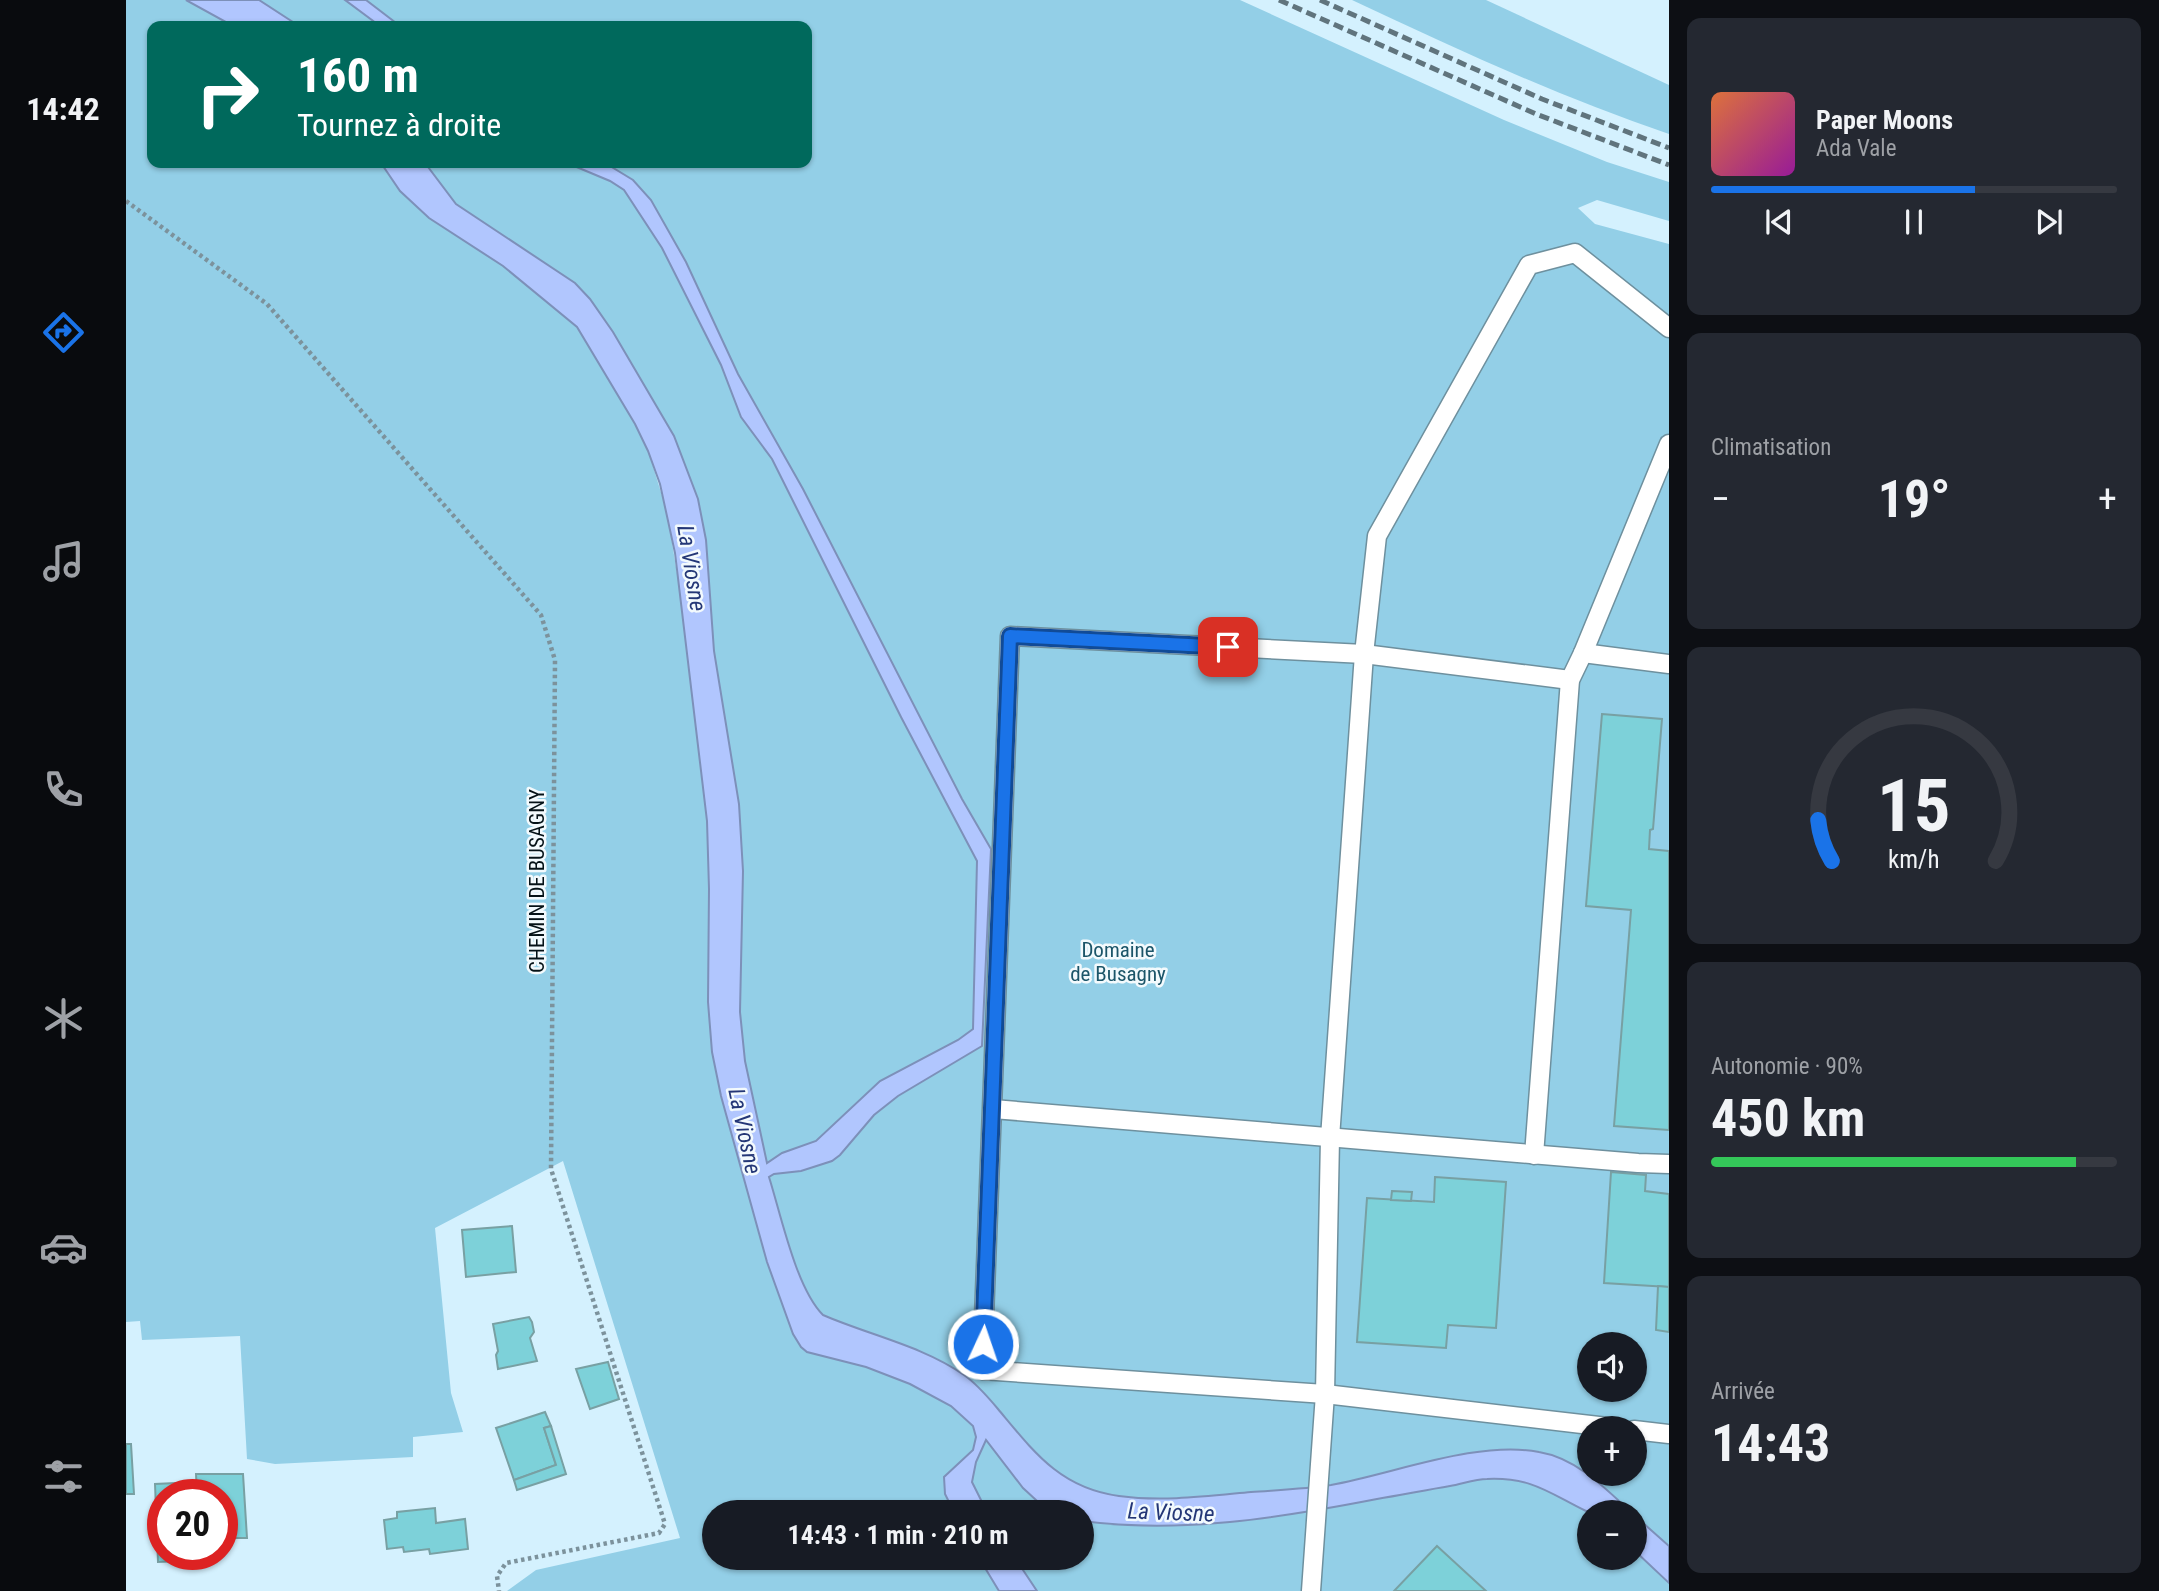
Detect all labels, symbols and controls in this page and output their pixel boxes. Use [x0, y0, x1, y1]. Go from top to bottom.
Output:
text: 160 m [297, 47, 419, 104]
icon: right [182, 49, 273, 140]
text: 14:42 [26, 90, 100, 128]
text: Paper Moons [1816, 105, 1953, 135]
text: Tournez à droite [297, 106, 501, 144]
text: Ada Vale [1816, 135, 1896, 162]
icon: previous [1760, 203, 1798, 241]
icon: pause [1895, 203, 1933, 241]
icon: next [2030, 203, 2068, 241]
icon: directions [39, 308, 88, 357]
text: Climatisation [1711, 434, 1831, 461]
text: 19° [1878, 469, 1950, 530]
text: − [1711, 477, 1730, 521]
text: + [2098, 477, 2117, 521]
water label: La Viosne [671, 523, 712, 613]
icon: music [39, 537, 88, 586]
pin [1198, 617, 1258, 677]
icon: arrive [1209, 628, 1247, 666]
text: 15 [1877, 764, 1951, 850]
icon: phone [39, 765, 88, 814]
street label: CHEMIN DE BUSAGNY [525, 789, 549, 973]
text: km/h [1888, 845, 1940, 874]
park label: Domaine de Busagny [1070, 938, 1166, 986]
icon: climate [39, 994, 88, 1043]
text: Autonomie · 90% [1711, 1053, 1863, 1080]
water label: La Viosne [722, 1086, 767, 1176]
text: 450 km [1711, 1088, 1865, 1149]
icon: car [39, 1223, 88, 1272]
position arrow [946, 1307, 1020, 1381]
map controls [1577, 1332, 1647, 1570]
button: sound [1577, 1332, 1647, 1402]
text: Arrivée [1711, 1378, 1775, 1405]
text: 14:43 [1711, 1413, 1830, 1474]
button: + [1577, 1416, 1647, 1486]
icon: filters [39, 1452, 88, 1501]
speed limit sign: 20 [147, 1479, 238, 1570]
water label: La Viosne [1127, 1497, 1215, 1528]
button: − [1577, 1500, 1647, 1570]
text: 14:43 · 1 min · 210 m [788, 1520, 1008, 1550]

